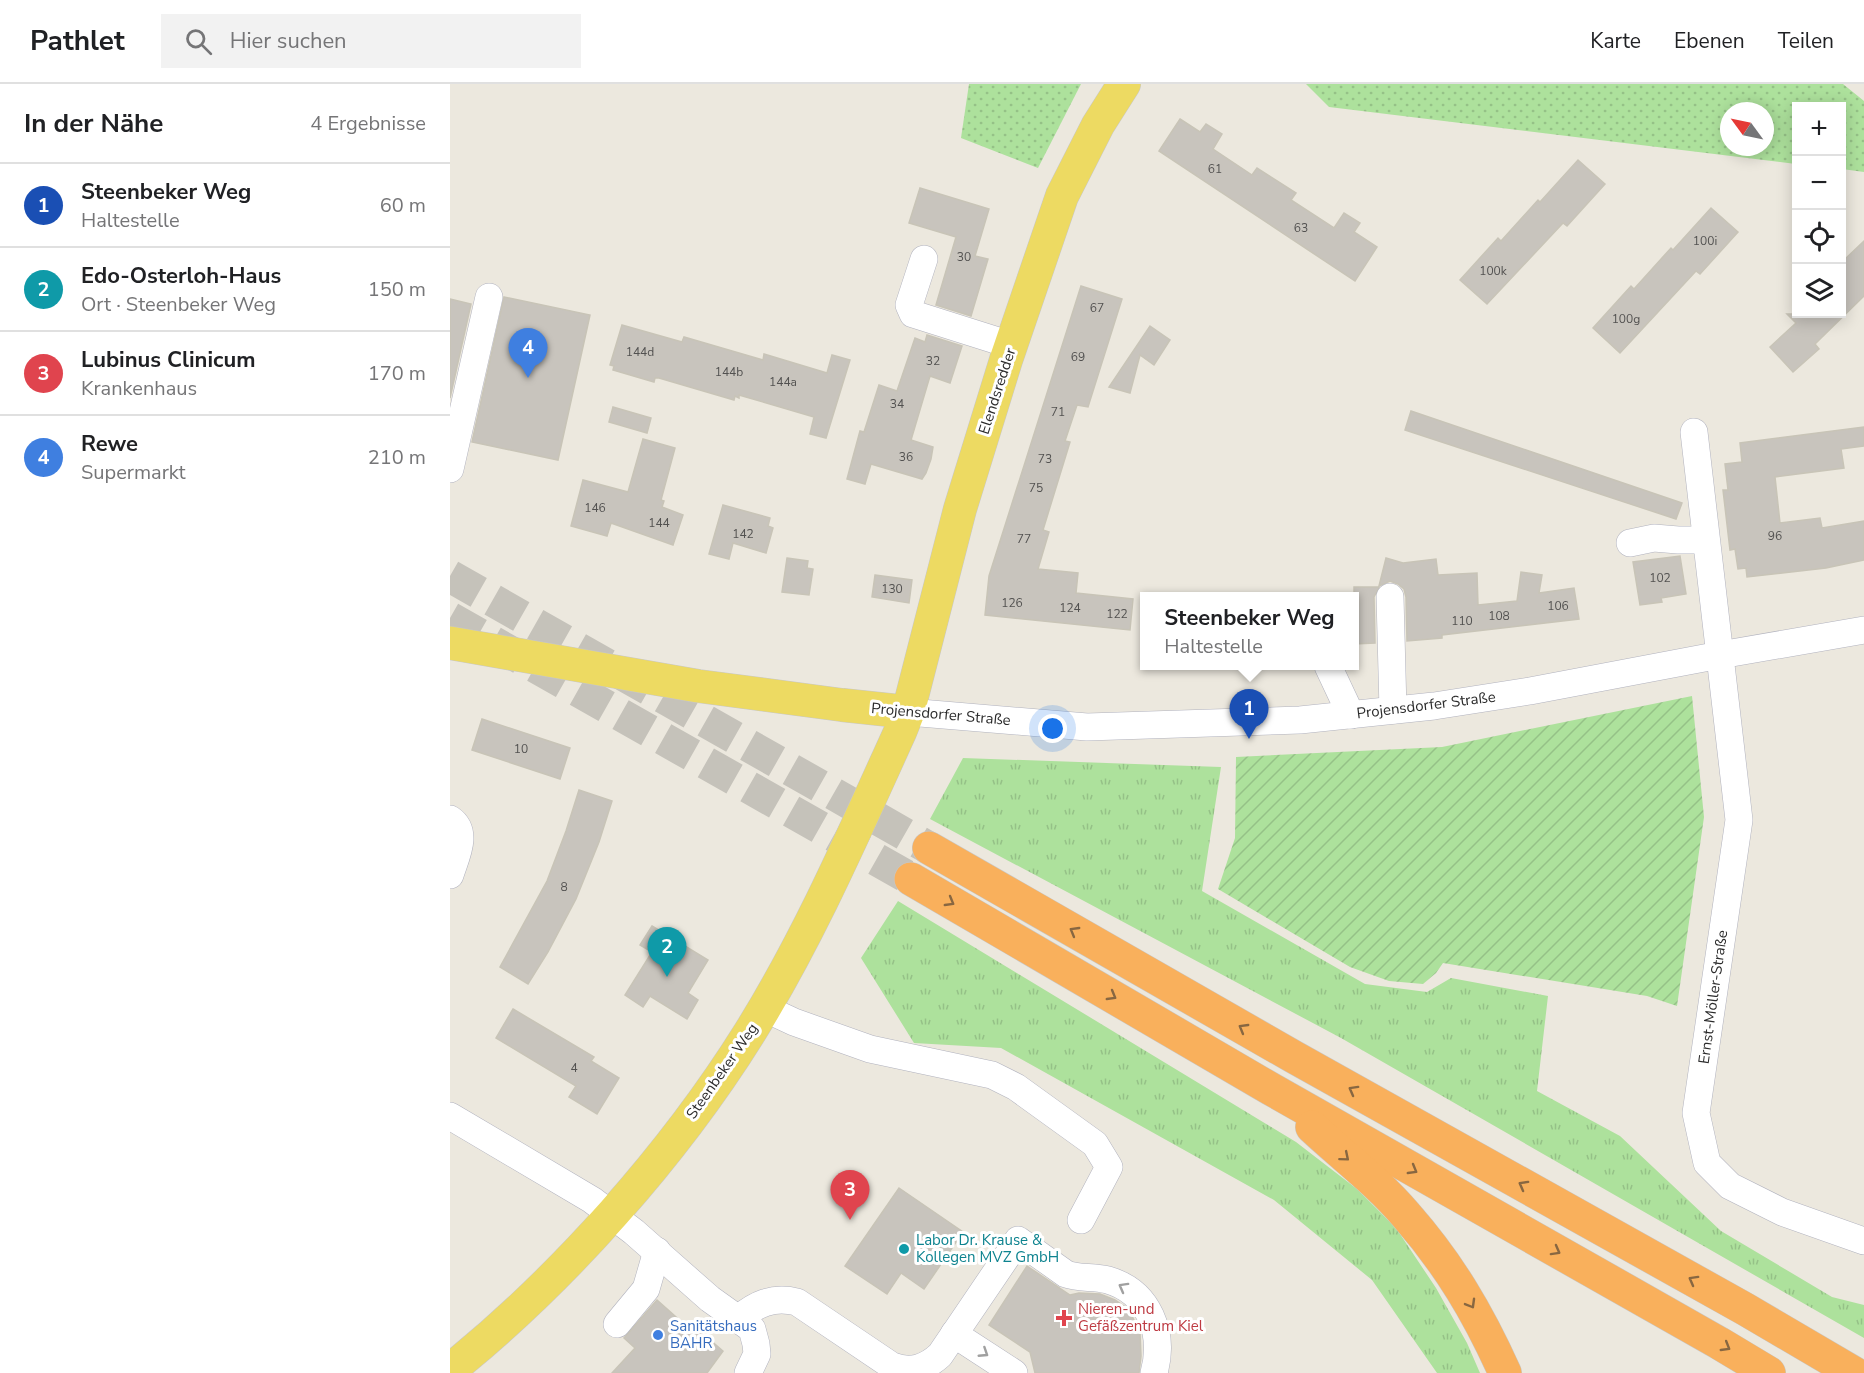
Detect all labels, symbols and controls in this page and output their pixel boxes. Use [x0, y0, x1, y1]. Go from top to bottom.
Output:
search box [161, 14, 581, 68]
text: Pathlet [30, 22, 125, 60]
icon: search [182, 25, 215, 58]
text: Hier suchen [230, 26, 347, 56]
text: Karte [1590, 27, 1641, 55]
text: Ebenen [1674, 27, 1745, 55]
text: Teilen [1778, 27, 1834, 55]
north arrow [1720, 102, 1774, 156]
map controls [1792, 102, 1846, 318]
button: + [1792, 102, 1846, 156]
text: In der Nähe [24, 106, 163, 141]
text: 4 Ergebnisse [310, 110, 426, 137]
button: − [1792, 156, 1846, 210]
house number: 61 [1208, 161, 1222, 177]
text: Steenbeker Weg [81, 177, 251, 207]
text: 1 [38, 192, 50, 219]
text: 60 m [380, 192, 426, 219]
text: Haltestelle [81, 207, 180, 234]
button: locate [1792, 210, 1846, 264]
house number: 63 [1294, 220, 1308, 236]
house number: 100i [1693, 233, 1717, 249]
house number: 30 [957, 249, 971, 265]
text: Edo-Osterloh-Haus [81, 261, 281, 291]
house number: 100k [1479, 263, 1508, 279]
button: layers [1792, 264, 1846, 318]
text: 2 [38, 276, 50, 303]
text: 150 m [368, 276, 426, 303]
text: Ort · Steenbeker Weg [81, 291, 276, 318]
house number: 67 [1090, 300, 1104, 316]
house number: 100g [1612, 311, 1640, 327]
pin: 4 [508, 328, 548, 378]
house number: 144d [626, 344, 654, 360]
text: Lubinus Clinicum [81, 345, 255, 375]
street label: Elendsredder [974, 345, 1021, 437]
house number: 69 [1071, 349, 1085, 365]
house number: 32 [926, 353, 940, 369]
text: 3 [38, 360, 50, 387]
text: 170 m [368, 360, 426, 387]
house number: 144b [715, 364, 743, 380]
house number: 144a [769, 374, 797, 390]
text: Krankenhaus [81, 375, 197, 402]
house number: 34 [890, 396, 904, 412]
house number: 71 [1051, 404, 1065, 420]
text: Rewe [81, 429, 138, 459]
text: 4 [38, 444, 50, 471]
text: 210 m [368, 444, 426, 471]
house number: 36 [899, 449, 913, 465]
house number: 73 [1038, 451, 1052, 467]
text: Supermarkt [81, 459, 186, 486]
house number: 75 [1029, 480, 1043, 496]
house number: 146 [584, 500, 606, 516]
house number: 144 [648, 515, 670, 531]
house number: 142 [732, 526, 754, 542]
house number: 96 [1768, 528, 1782, 544]
house number: 77 [1017, 531, 1031, 547]
house number: 102 [1649, 570, 1671, 586]
house number: 130 [881, 581, 903, 597]
popup [1140, 592, 1359, 670]
house number: 126 [1001, 595, 1023, 611]
house number: 106 [1547, 598, 1569, 614]
house number: 124 [1059, 600, 1081, 616]
text: Steenbeker Weg [1164, 603, 1335, 633]
house number: 122 [1106, 606, 1128, 622]
house number: 108 [1488, 608, 1510, 624]
house number: 110 [1451, 613, 1473, 629]
text: Haltestelle [1164, 633, 1263, 660]
street label: Projensdorfer Straße [1355, 687, 1497, 723]
pin: 1 [1230, 690, 1268, 739]
street label: Projensdorfer Straße [870, 698, 1012, 730]
your location [1038, 714, 1067, 743]
house number: 10 [514, 741, 528, 757]
house number: 8 [560, 879, 568, 895]
one-way arrow [944, 894, 954, 906]
one-way arrow [1070, 927, 1080, 939]
pin: 2 [648, 928, 686, 977]
street label: Ernst-Möller-Straße [1694, 929, 1732, 1065]
one-way arrow [1106, 989, 1116, 1000]
street label: Steenbeker Weg [682, 1019, 762, 1123]
one-way arrow [1239, 1024, 1249, 1036]
house number: 4 [570, 1060, 578, 1076]
one-way arrow [1349, 1086, 1359, 1097]
one-way arrow [1338, 1150, 1349, 1161]
one-way arrow [1407, 1163, 1417, 1174]
pin: 3 [830, 1170, 870, 1220]
one-way arrow [1519, 1181, 1529, 1193]
place label: Labor Dr. Krause & Kollegen MVZ GmbH [916, 1230, 1059, 1267]
marker: Labor Dr. Krause & Kollegen MVZ GmbH [897, 1242, 911, 1256]
one-way arrow [1550, 1244, 1560, 1255]
one-way arrow [1689, 1276, 1700, 1288]
one-way arrow [1118, 1283, 1129, 1294]
one-way arrow [1464, 1298, 1475, 1308]
place label: Nieren-und Gefäßzentrum Kiel [1078, 1299, 1204, 1336]
marker: Nieren-und Gefäßzentrum Kiel [1055, 1309, 1073, 1327]
place label: Sanitätshaus BAHR [670, 1316, 757, 1353]
marker: Sanitätshaus BAHR [651, 1328, 665, 1342]
one-way arrow [1720, 1339, 1730, 1351]
one-way arrow [978, 1346, 988, 1358]

